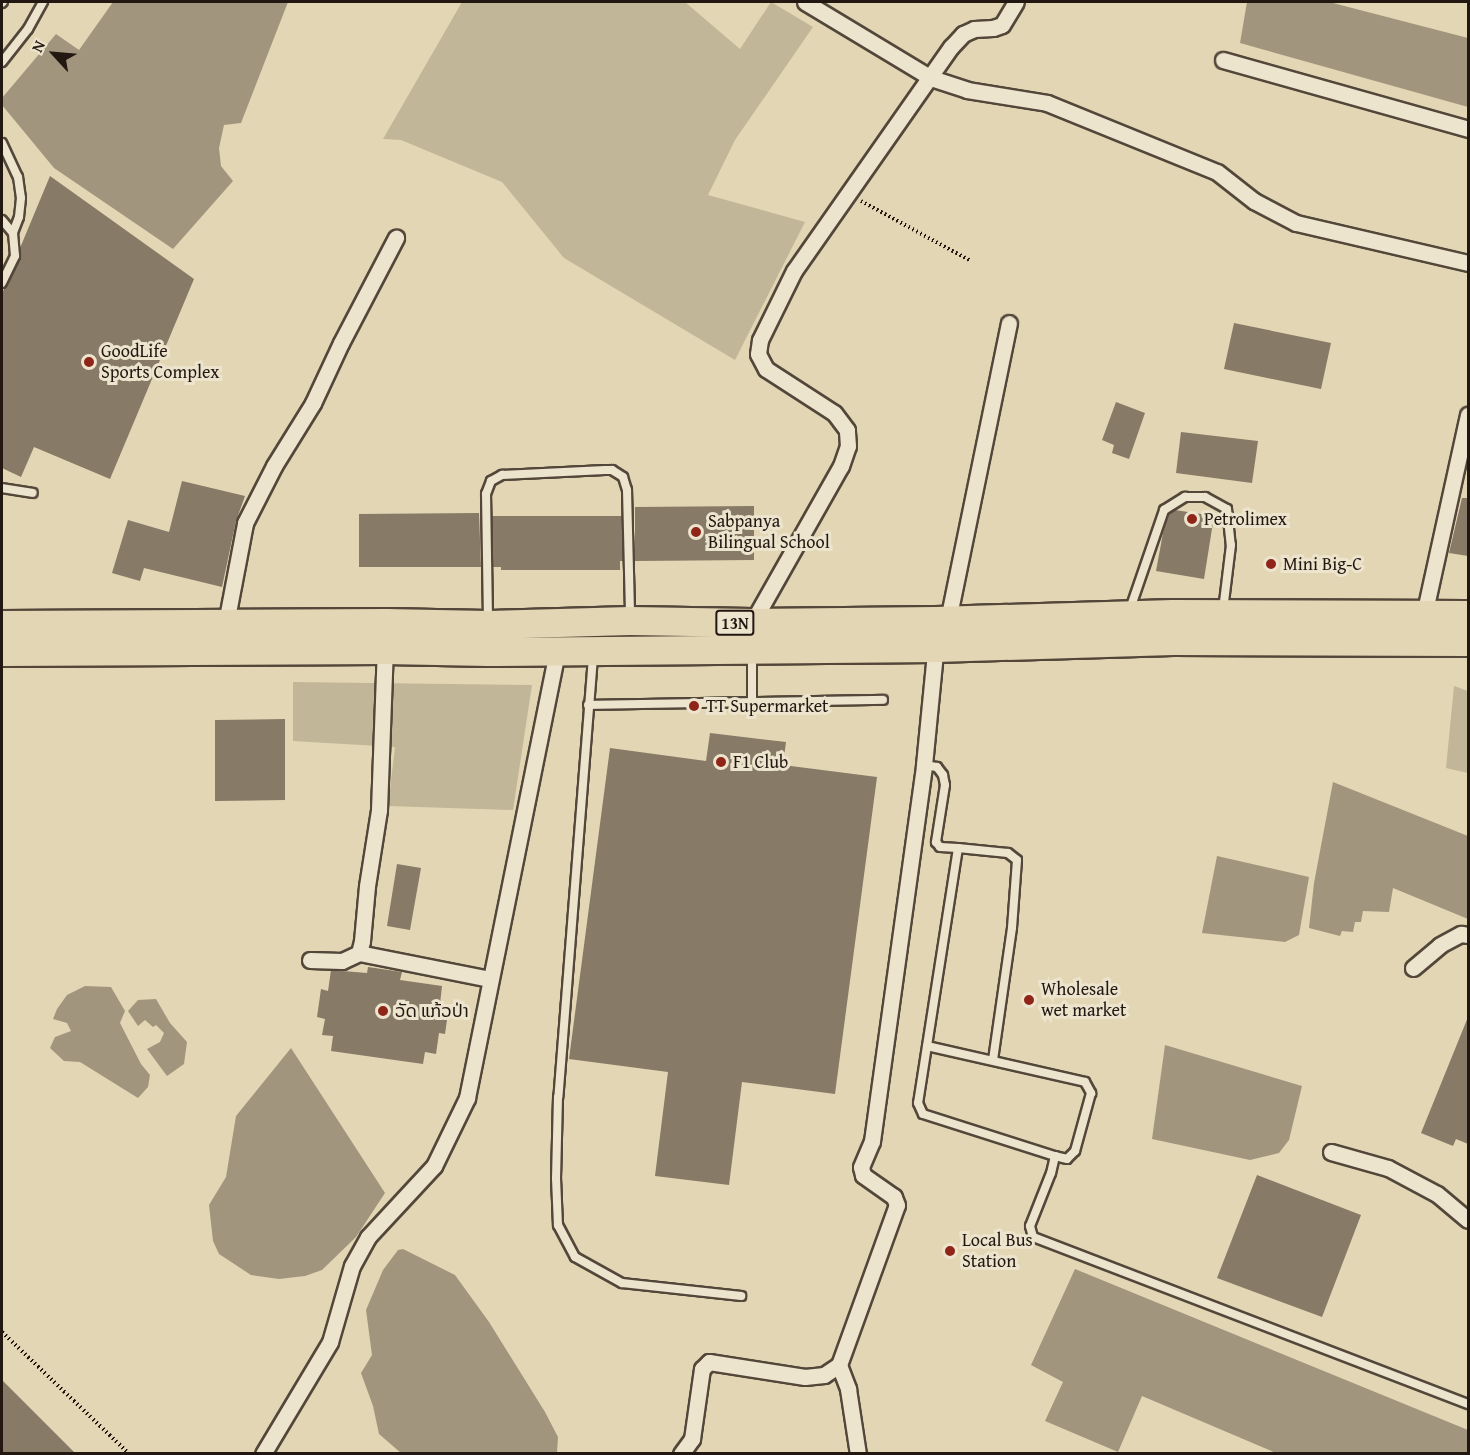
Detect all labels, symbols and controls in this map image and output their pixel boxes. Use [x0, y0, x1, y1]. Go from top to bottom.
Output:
north arrow [24, 24, 84, 84]
text: N [25, 36, 51, 56]
place label: GoodLife Sports Complex [101, 341, 219, 384]
marker: GoodLife Sports Complex [82, 355, 96, 369]
place label: Petrolimex [1204, 508, 1287, 530]
place label: Sabpanya Bilingual School [708, 511, 830, 554]
marker: Petrolimex [1185, 512, 1199, 526]
marker: Sabpanya Bilingual School [689, 525, 703, 539]
place label: Mini Big-C [1283, 553, 1362, 575]
marker: Mini Big-C [1264, 557, 1278, 571]
road number: 13N [714, 610, 756, 636]
place label: TT Supermarket [706, 695, 828, 717]
marker: TT Supermarket [687, 699, 701, 713]
place label: F1 Club [733, 751, 788, 773]
marker: F1 Club [714, 755, 728, 769]
place label: Wholesale wet market [1041, 979, 1126, 1022]
marker: Wholesale wet market [1022, 993, 1036, 1007]
place label: ວັດ ແກ້ວປ່າ [395, 1000, 469, 1022]
marker: ວັດ ແກ້ວປ່າ [376, 1004, 390, 1018]
place label: Local Bus Station [962, 1230, 1033, 1272]
marker: Local Bus Station [943, 1244, 957, 1258]

